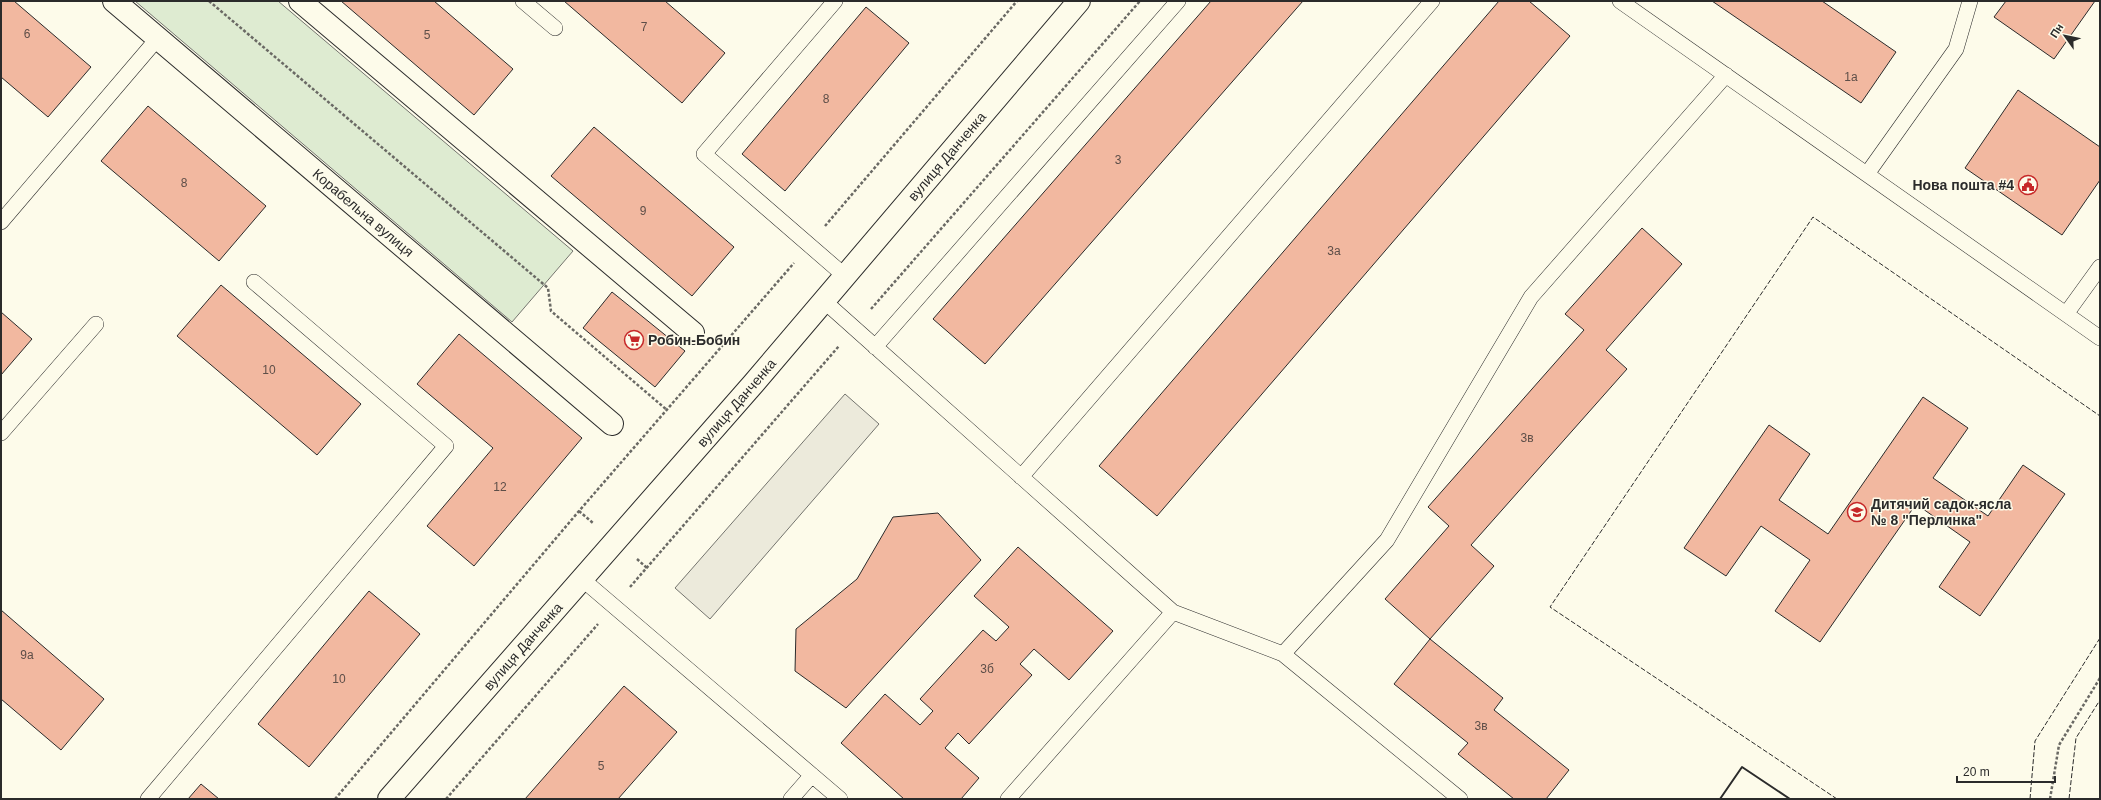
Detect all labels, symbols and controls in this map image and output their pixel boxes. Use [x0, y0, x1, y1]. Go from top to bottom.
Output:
north arrow [2045, 16, 2085, 56]
house number: 7 [641, 20, 648, 34]
text: Пн [2048, 21, 2066, 40]
house number: 6 [24, 27, 31, 41]
house number: 5 [424, 28, 431, 42]
house number: 1а [1844, 70, 1858, 84]
house number: 8 [823, 92, 830, 106]
street label: вулиця Данченка [905, 109, 989, 204]
house number: 3 [1115, 153, 1122, 167]
street label: Корабельна вулиця [310, 165, 417, 260]
public building icon: Нова пошта #4 [2017, 174, 2039, 196]
house number: 8 [181, 176, 188, 190]
place label: Нова пошта #4 [1912, 177, 2014, 193]
house number: 9 [640, 204, 647, 218]
house number: 3а [1327, 244, 1341, 258]
supermarket icon: Робин-Бобин [623, 329, 645, 351]
place label: Робин-Бобин [648, 332, 740, 348]
street label: вулиця Данченка [694, 355, 779, 450]
house number: 10 [262, 363, 276, 377]
house number: 3в [1520, 431, 1534, 445]
house number: 12 [493, 480, 507, 494]
place label: Дитячий садок-ясла № 8 "Перлинка" [1871, 496, 2012, 528]
school or university icon: Дитячий садок-ясла № 8 "Перлинка" [1846, 501, 1868, 523]
street label: вулиця Данченка [480, 599, 566, 694]
house number: 9а [20, 648, 34, 662]
house number: 3б [980, 662, 994, 676]
house number: 10 [332, 672, 346, 686]
house number: 3в [1474, 719, 1488, 733]
scale bar [1957, 758, 2055, 784]
house number: 5 [598, 759, 605, 773]
text: 20 m [1963, 765, 1990, 779]

